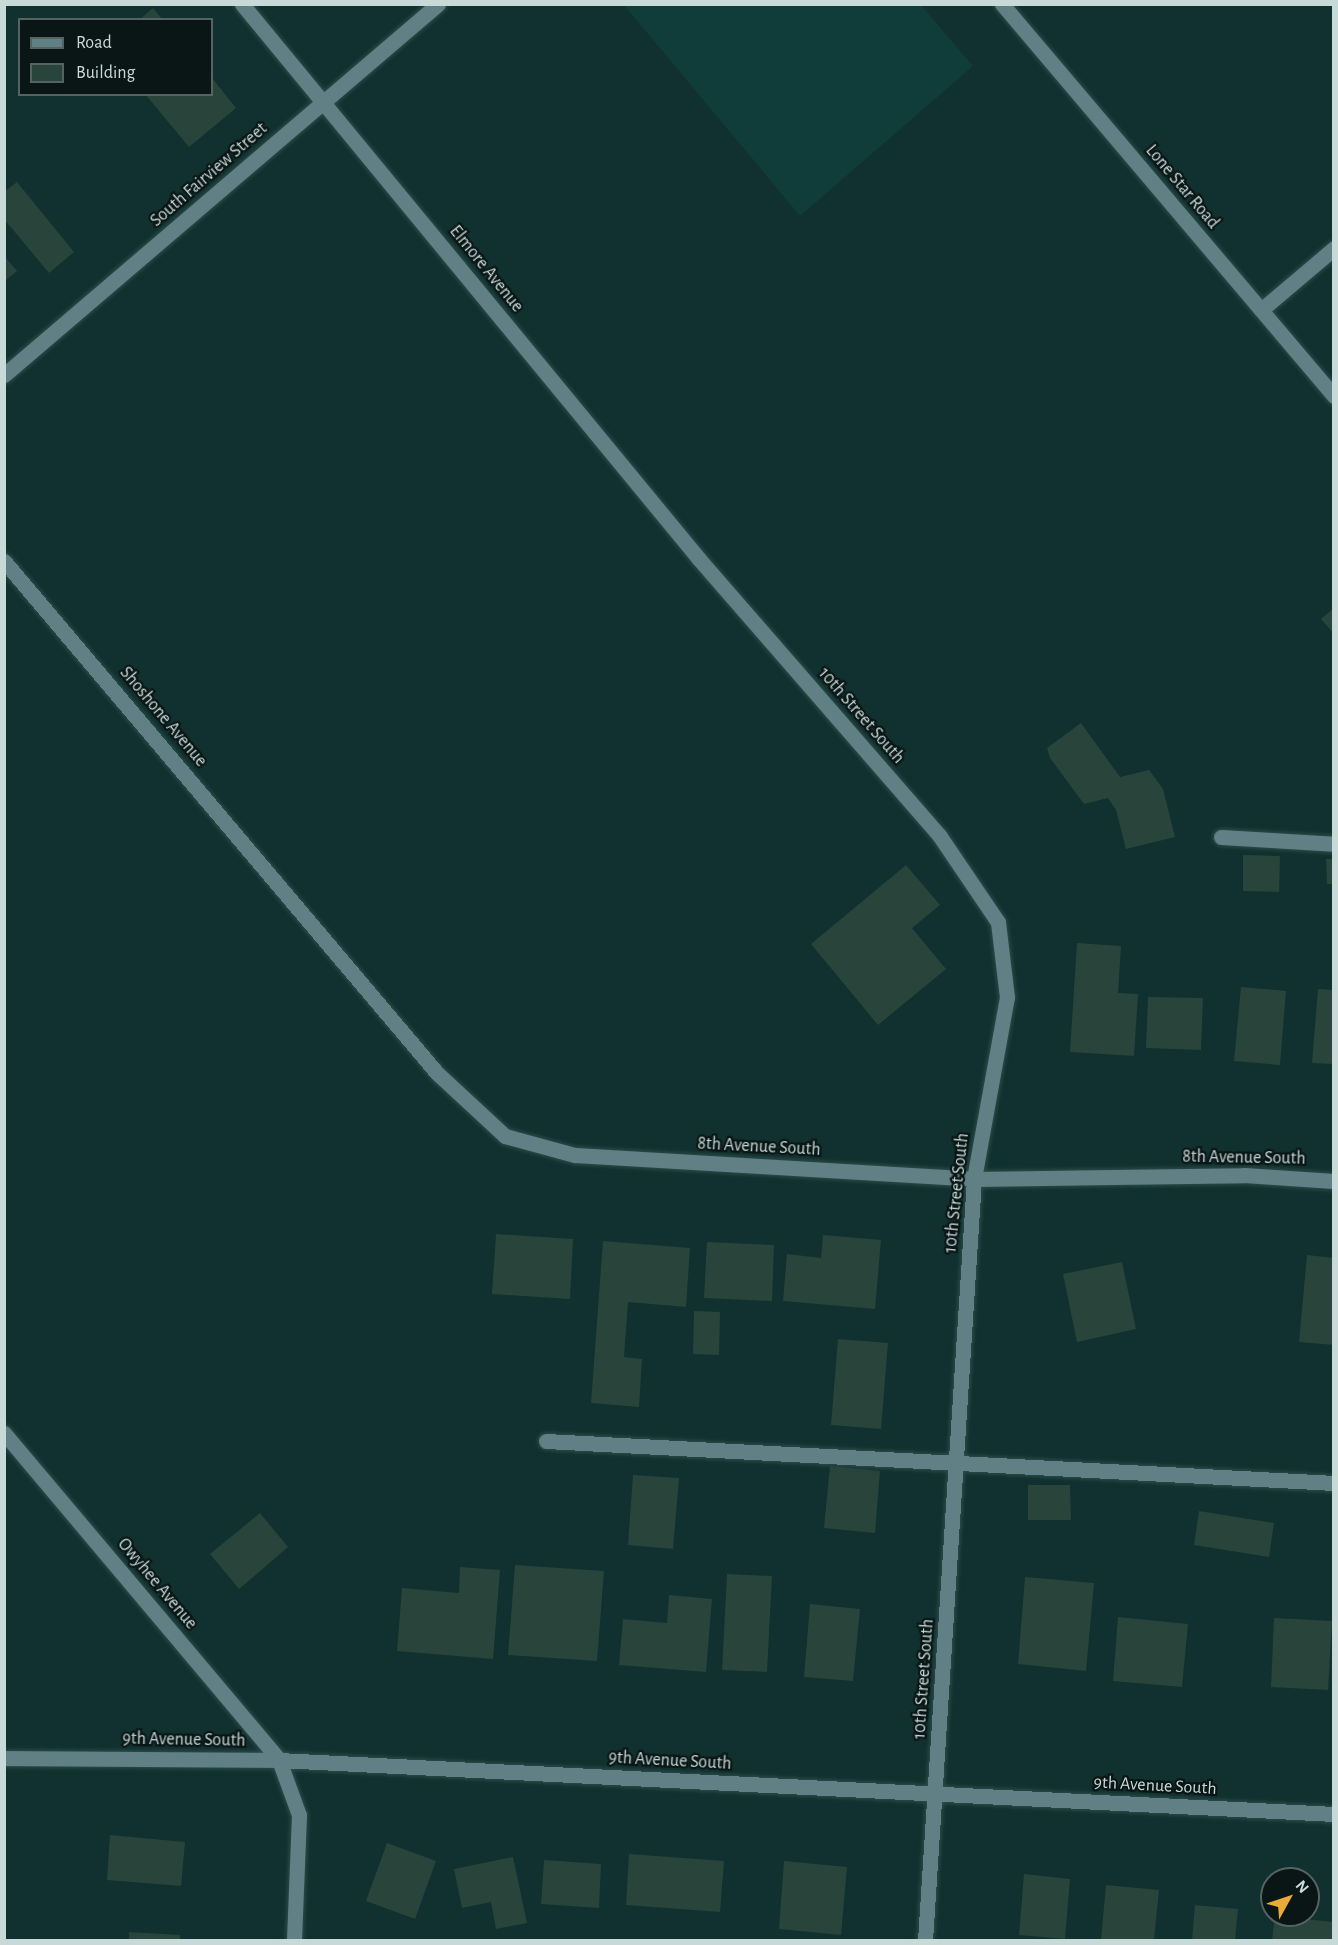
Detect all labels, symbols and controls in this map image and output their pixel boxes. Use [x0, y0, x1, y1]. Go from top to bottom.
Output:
legend [18, 18, 213, 96]
text: Road [76, 34, 112, 52]
text: Building [76, 64, 135, 82]
street label: South Fairview Street [146, 118, 272, 232]
street label: Lone Star Road [1140, 140, 1224, 234]
street label: Elmore Avenue [444, 221, 528, 317]
street label: Shoshone Avenue [115, 662, 211, 772]
street label: 10th Street South [813, 663, 909, 769]
street label: 10th Street South [940, 1132, 974, 1254]
street label: 8th Avenue South [697, 1133, 821, 1161]
street label: 8th Avenue South [1182, 1146, 1306, 1170]
street label: Owyhee Avenue [113, 1534, 201, 1634]
street label: 10th Street South [909, 1618, 939, 1740]
street label: 9th Avenue South [122, 1728, 246, 1752]
street label: 9th Avenue South [608, 1747, 732, 1775]
street label: 9th Avenue South [1093, 1772, 1217, 1800]
north arrow [1260, 1867, 1320, 1927]
text: N [1293, 1877, 1312, 1896]

